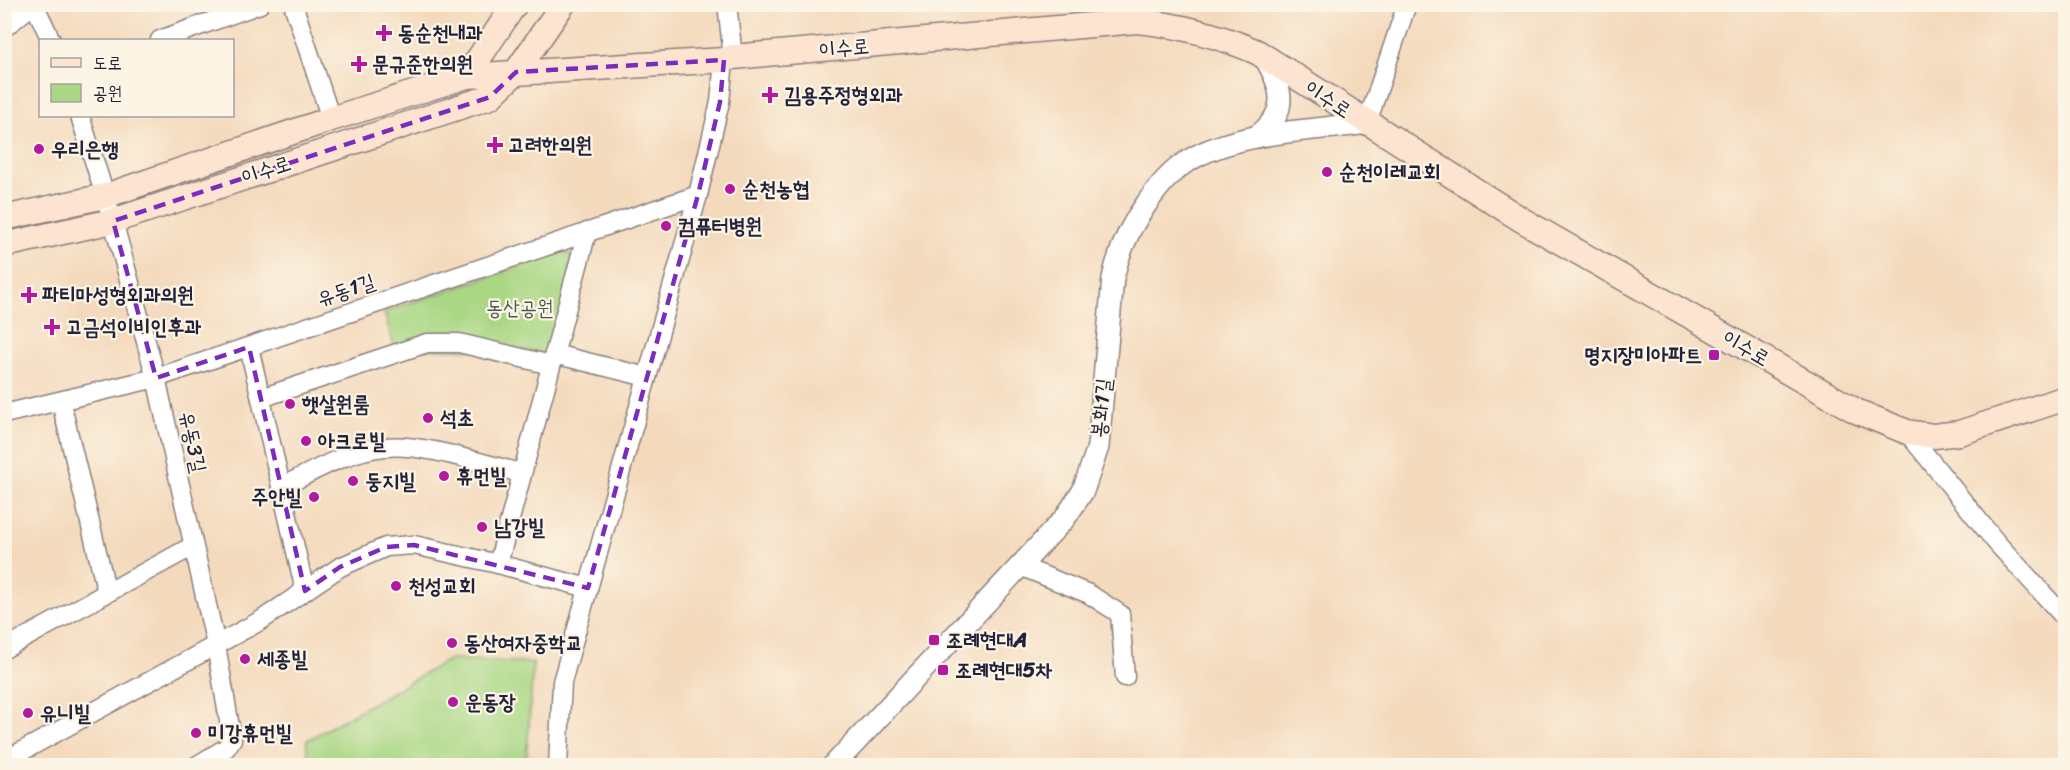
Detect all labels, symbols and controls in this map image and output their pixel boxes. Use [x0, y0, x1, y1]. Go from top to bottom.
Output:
place label: 동순천내과 [398, 14, 483, 52]
marker: 동순천내과 [375, 24, 393, 42]
street label: 이수로 [817, 27, 871, 69]
legend [39, 39, 234, 117]
place label: 문규준한의원 [372, 45, 473, 83]
text: 도로 [93, 47, 122, 79]
marker: 문규준한의원 [350, 55, 368, 73]
street label: 이수로 [1296, 69, 1360, 129]
place label: 김용주정형외과 [784, 76, 902, 114]
text: 공원 [93, 77, 122, 109]
marker: 김용주정형외과 [761, 86, 779, 104]
place label: 고려한의원 [508, 126, 593, 164]
place label: 우리은행 [51, 130, 119, 168]
marker: 고려한의원 [486, 136, 504, 154]
marker: 우리은행 [32, 142, 46, 156]
street label: 이수로 [236, 144, 296, 196]
place label: 순천이레교회 [1339, 153, 1440, 191]
marker: 순천이레교회 [1320, 165, 1334, 179]
place label: 순천농협 [742, 170, 810, 208]
marker: 순천농협 [723, 182, 737, 196]
place label: 컴퓨터병원 [678, 207, 763, 245]
marker: 컴퓨터병원 [659, 219, 673, 233]
street label: 유동1길 [312, 262, 381, 318]
place label: 파티마성형외과의원 [42, 276, 194, 314]
marker: 파티마성형외과의원 [20, 286, 38, 304]
park label: 동산공원 [486, 289, 554, 327]
place label: 고금석이비인후과 [66, 308, 201, 346]
marker: 고금석이비인후과 [43, 318, 61, 336]
street label: 이수로 [1715, 319, 1777, 377]
place label: 명지장미아파트 [1584, 336, 1702, 374]
marker: 명지장미아파트 [1707, 348, 1721, 362]
street label: 봉화1길 [1079, 376, 1123, 440]
place label: 햇살원룸 [301, 385, 370, 423]
marker: 햇살원룸 [283, 397, 297, 411]
place label: 석초 [440, 399, 474, 437]
street label: 유동3길 [168, 408, 218, 476]
marker: 석초 [421, 411, 435, 425]
place label: 아크로빌 [318, 422, 387, 460]
marker: 아크로빌 [299, 434, 313, 448]
place label: 휴먼빌 [456, 457, 508, 495]
place label: 둥지빌 [365, 462, 417, 500]
marker: 휴먼빌 [437, 469, 451, 483]
marker: 둥지빌 [346, 474, 360, 488]
place label: 주안빌 [251, 478, 303, 516]
marker: 주안빌 [307, 490, 321, 504]
place label: 남강빌 [494, 508, 546, 546]
marker: 남강빌 [475, 520, 489, 534]
place label: 천성교회 [408, 567, 476, 605]
marker: 천성교회 [389, 579, 403, 593]
place label: 조례현대A [946, 621, 1027, 659]
place label: 동산여자중학교 [464, 624, 582, 662]
marker: 조례현대A [927, 633, 941, 647]
marker: 동산여자중학교 [445, 636, 459, 650]
place label: 세종빌 [257, 640, 309, 678]
place label: 조례현대5차 [955, 651, 1052, 689]
marker: 세종빌 [238, 652, 252, 666]
marker: 조례현대5차 [936, 663, 950, 677]
place label: 운동장 [465, 683, 516, 721]
place label: 유니빌 [40, 694, 92, 732]
marker: 운동장 [446, 695, 460, 709]
marker: 유니빌 [21, 706, 35, 720]
place label: 미강휴먼빌 [208, 714, 294, 752]
marker: 미강휴먼빌 [189, 726, 203, 740]

